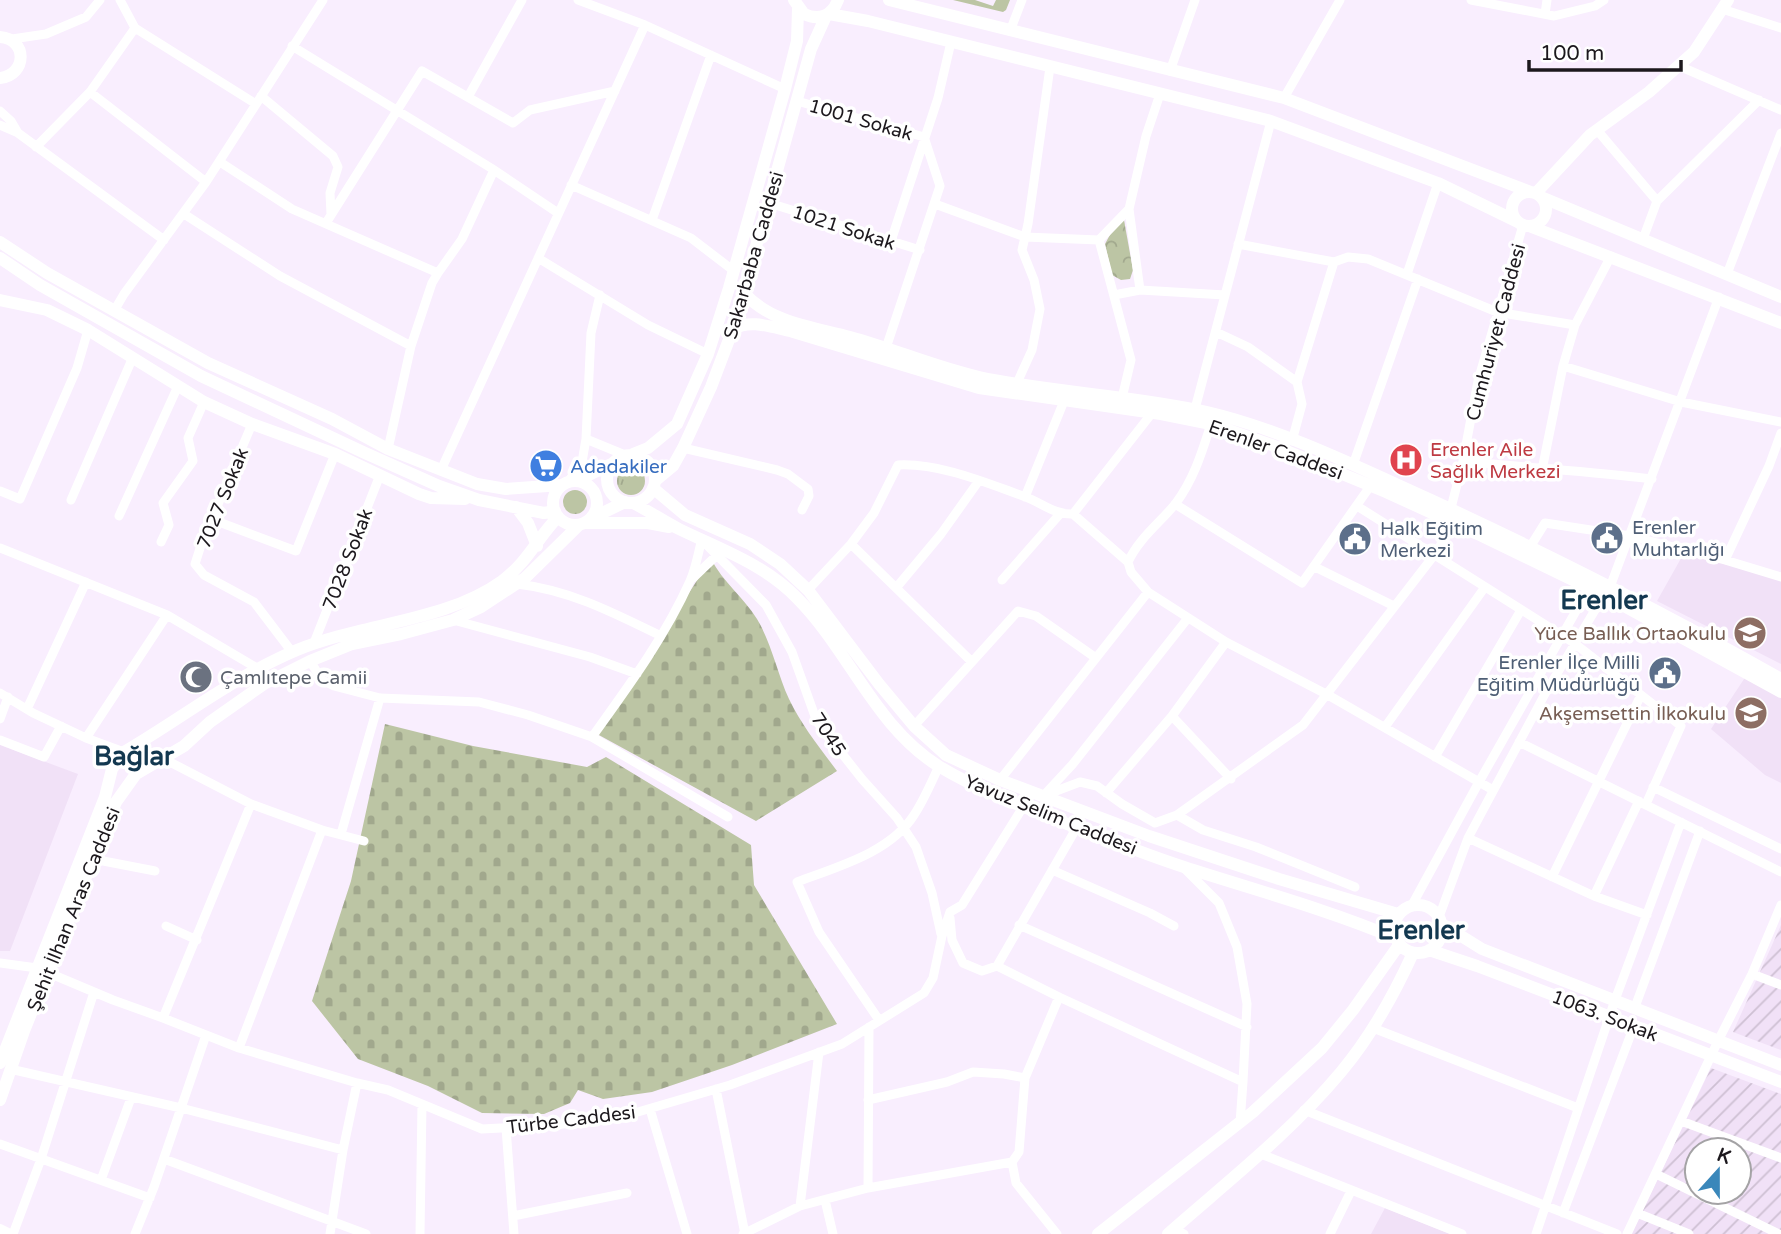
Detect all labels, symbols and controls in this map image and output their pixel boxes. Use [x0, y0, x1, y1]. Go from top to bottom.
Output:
scale bar [1529, 28, 1681, 72]
text: 100 m [1540, 41, 1604, 66]
street label: 1001 Sokak [806, 95, 915, 145]
street label: Sakarbaba Caddesi [720, 169, 788, 342]
street label: 1021 Sokak [789, 201, 898, 255]
street label: Cumhuriyet Caddesi [1462, 241, 1530, 423]
street label: Erenler Caddesi [1205, 415, 1346, 484]
place label: Erenler Aile Sağlık Merkezi [1430, 439, 1560, 483]
hospital icon: Erenler Aile Sağlık Merkezi [1387, 441, 1425, 479]
street label: 7027 Sokak [193, 445, 253, 552]
supermarket icon: Adadakiler [527, 447, 565, 485]
place label: Adadakiler [570, 456, 668, 478]
street label: 7028 Sokak [318, 505, 377, 613]
place label: Erenler Muhtarlığı [1632, 517, 1724, 561]
place label: Halk Eğitim Merkezi [1380, 518, 1483, 562]
public building icon: Erenler Muhtarlığı [1588, 519, 1626, 557]
public building icon: Halk Eğitim Merkezi [1336, 520, 1374, 558]
district label: Erenler [1560, 585, 1649, 616]
school or university icon: Yüce Ballık Ortaokulu [1731, 614, 1769, 652]
place label: Yüce Ballık Ortaokulu [1534, 623, 1726, 645]
place label: Erenler İlçe Milli Eğitim Müdürlüğü [1477, 652, 1640, 696]
public building icon: Erenler İlçe Milli Eğitim Müdürlüğü [1646, 654, 1684, 692]
mosque icon: Çamlıtepe Camii [177, 658, 215, 696]
place label: Çamlıtepe Camii [220, 667, 367, 689]
school or university icon: Akşemsettin İlkokulu [1732, 694, 1770, 732]
place label: Akşemsettin İlkokulu [1539, 703, 1726, 725]
street label: 7045 [806, 709, 850, 761]
district label: Bağlar [94, 741, 175, 772]
street label: Yavuz Selim Caddesi [961, 770, 1140, 860]
street label: Şehit İlhan Aras Caddesi [23, 804, 125, 1015]
district label: Erenler [1377, 915, 1466, 946]
street label: 1063. Sokak [1548, 986, 1661, 1046]
street label: Türbe Caddesi [506, 1101, 637, 1139]
north arrow [1683, 1136, 1753, 1206]
text: K [1714, 1144, 1734, 1169]

